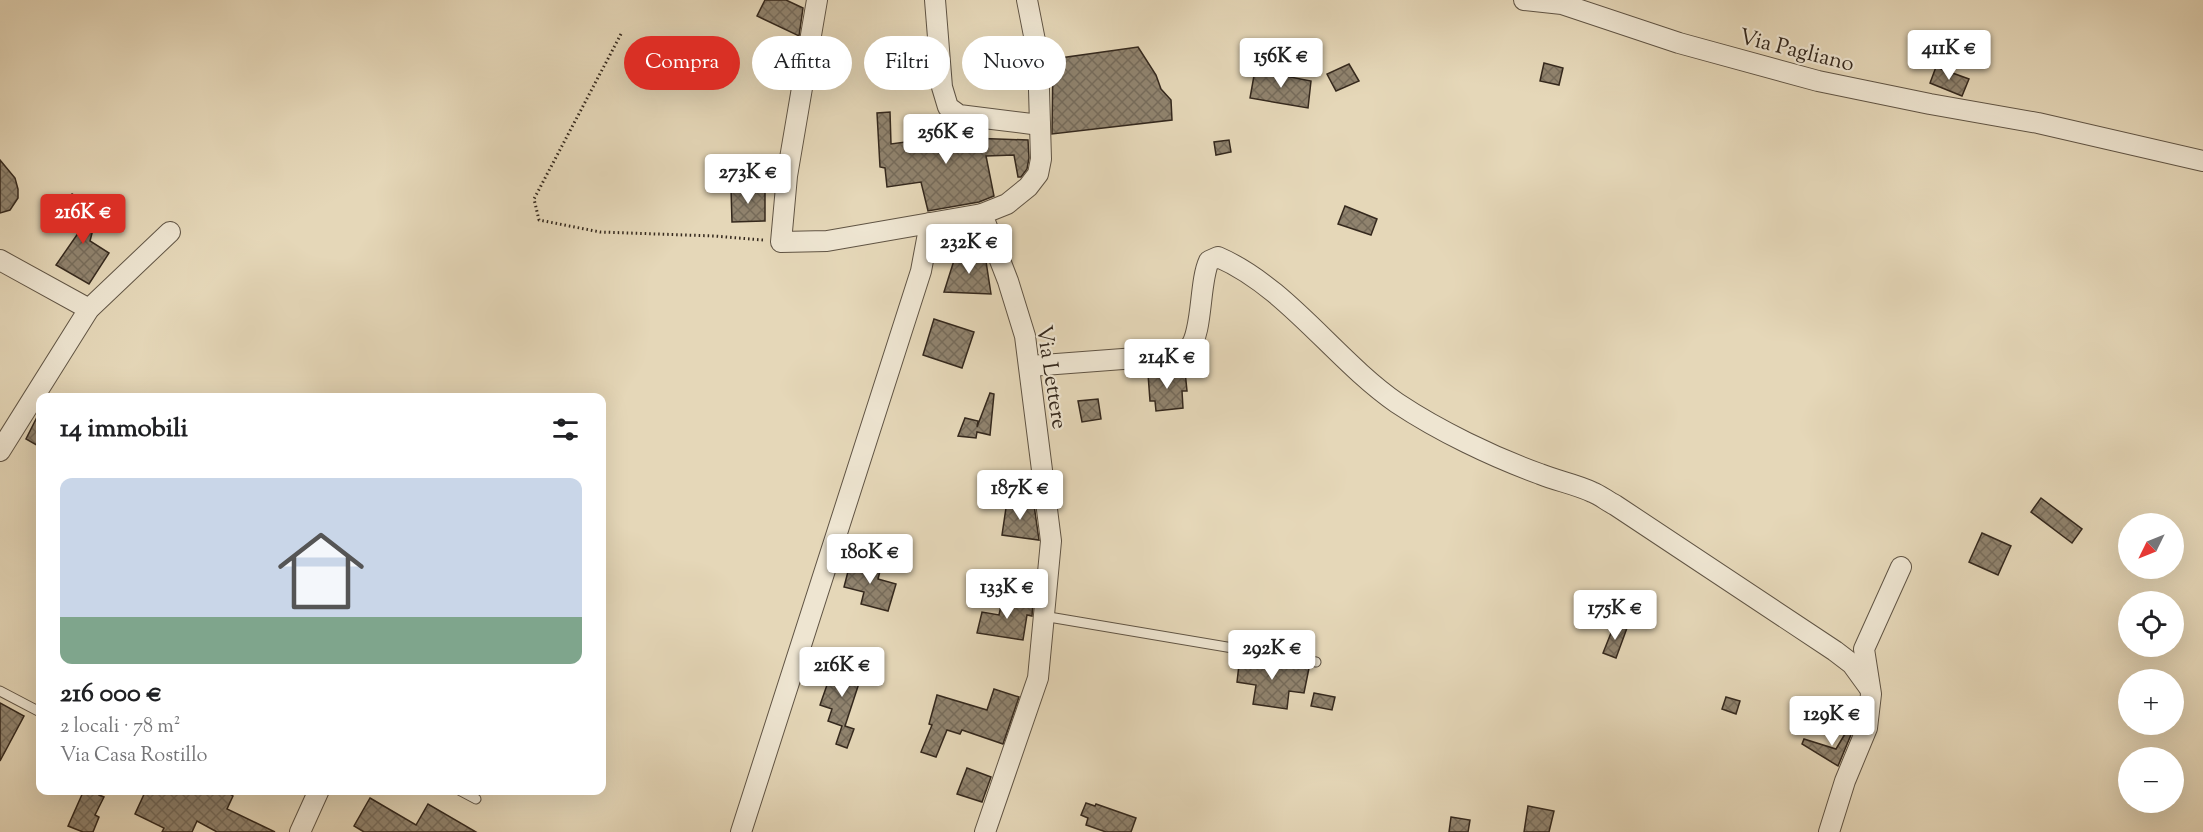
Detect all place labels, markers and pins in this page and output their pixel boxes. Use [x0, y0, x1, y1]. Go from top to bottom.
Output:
pin: 411K € [1900, 30, 1998, 81]
pin: 156K € [1232, 38, 1330, 89]
pin: 256K € [897, 114, 995, 165]
pin: 273K € [699, 154, 797, 205]
pin: 216K € [34, 194, 132, 245]
pin: 232K € [920, 224, 1018, 275]
pin: 214K € [1118, 339, 1216, 390]
pin: 187K € [971, 470, 1069, 521]
pin: 180K € [821, 534, 919, 585]
pin: 133K € [958, 569, 1056, 620]
pin: 175K € [1566, 590, 1664, 641]
pin: 292K € [1223, 630, 1321, 681]
pin: 216K € [793, 647, 891, 698]
pin: 129K € [1783, 696, 1881, 747]

